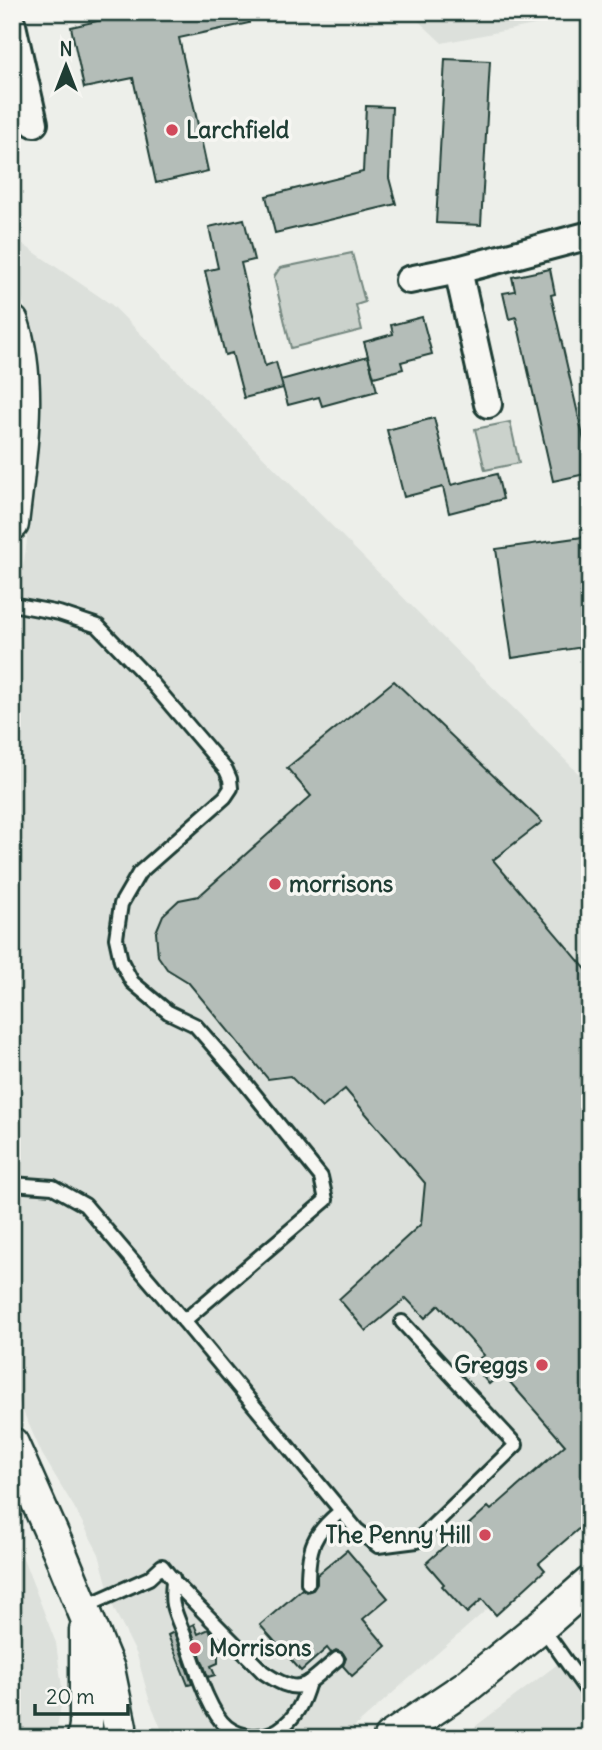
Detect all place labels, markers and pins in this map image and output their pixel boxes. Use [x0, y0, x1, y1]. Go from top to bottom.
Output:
place label: Larchfield [186, 115, 290, 144]
marker: Larchfield [164, 122, 180, 138]
place label: morrisons [289, 869, 393, 898]
marker: morrisons [267, 876, 283, 892]
place label: Greggs [454, 1350, 528, 1379]
marker: Greggs [534, 1357, 550, 1373]
place label: The Penny Hill [325, 1520, 471, 1549]
marker: The Penny Hill [477, 1527, 493, 1543]
place label: Morrisons [209, 1633, 312, 1662]
marker: Morrisons [187, 1640, 203, 1656]

